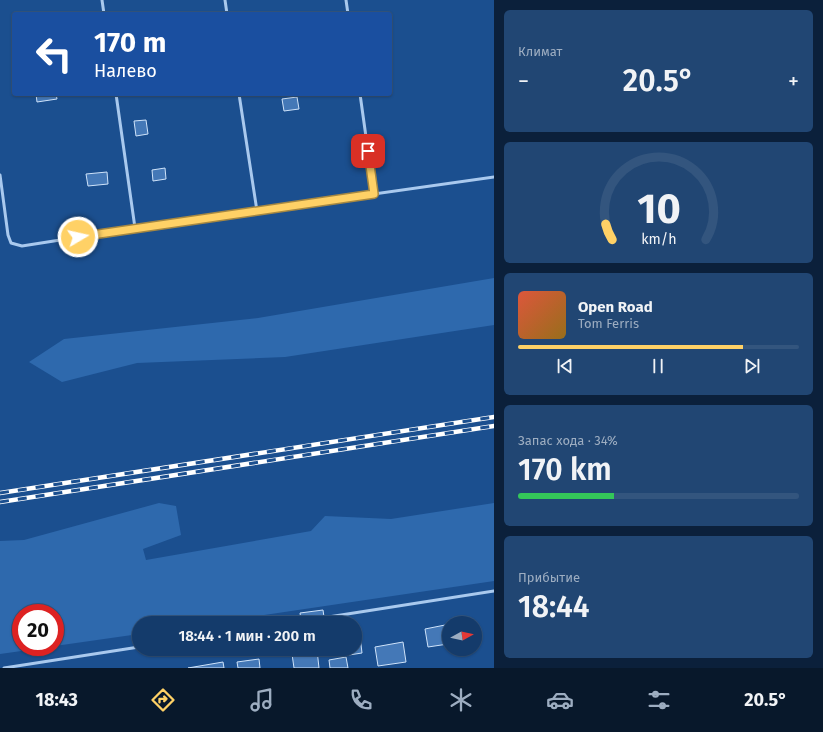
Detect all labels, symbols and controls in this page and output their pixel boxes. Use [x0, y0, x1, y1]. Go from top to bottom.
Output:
text: 170 m [94, 26, 166, 59]
icon: left [28, 28, 80, 80]
text: Климат [518, 44, 562, 59]
text: Налево [94, 60, 157, 82]
text: 20.5° [623, 63, 694, 99]
text: − [518, 68, 529, 95]
text: + [788, 68, 799, 95]
pin [351, 134, 385, 168]
icon: arrive [357, 140, 379, 162]
text: 10 [637, 184, 680, 234]
position arrow [57, 216, 99, 258]
text: km/h [641, 231, 676, 248]
text: Open Road [578, 298, 653, 316]
text: Tom Ferris [578, 316, 639, 331]
icon: previous [554, 355, 576, 377]
icon: pause [647, 355, 669, 377]
icon: next [741, 355, 763, 377]
text: Запас хода · 34% [518, 433, 618, 448]
text: 170 km [518, 452, 612, 488]
text: Прибытие [518, 570, 580, 585]
text: 18:44 [518, 589, 589, 625]
speed limit sign: 20 [12, 604, 64, 656]
north arrow [442, 616, 482, 656]
map controls [442, 616, 482, 656]
text: 18:44 · 1 мин · 200 m [178, 627, 316, 645]
icon: directions [149, 686, 177, 714]
icon: music [248, 686, 276, 714]
icon: phone [347, 686, 375, 714]
icon: climate [447, 686, 475, 714]
icon: car [546, 686, 574, 714]
icon: filters [645, 686, 673, 714]
text: 18:43 [36, 689, 78, 711]
text: 20.5° [744, 689, 787, 711]

